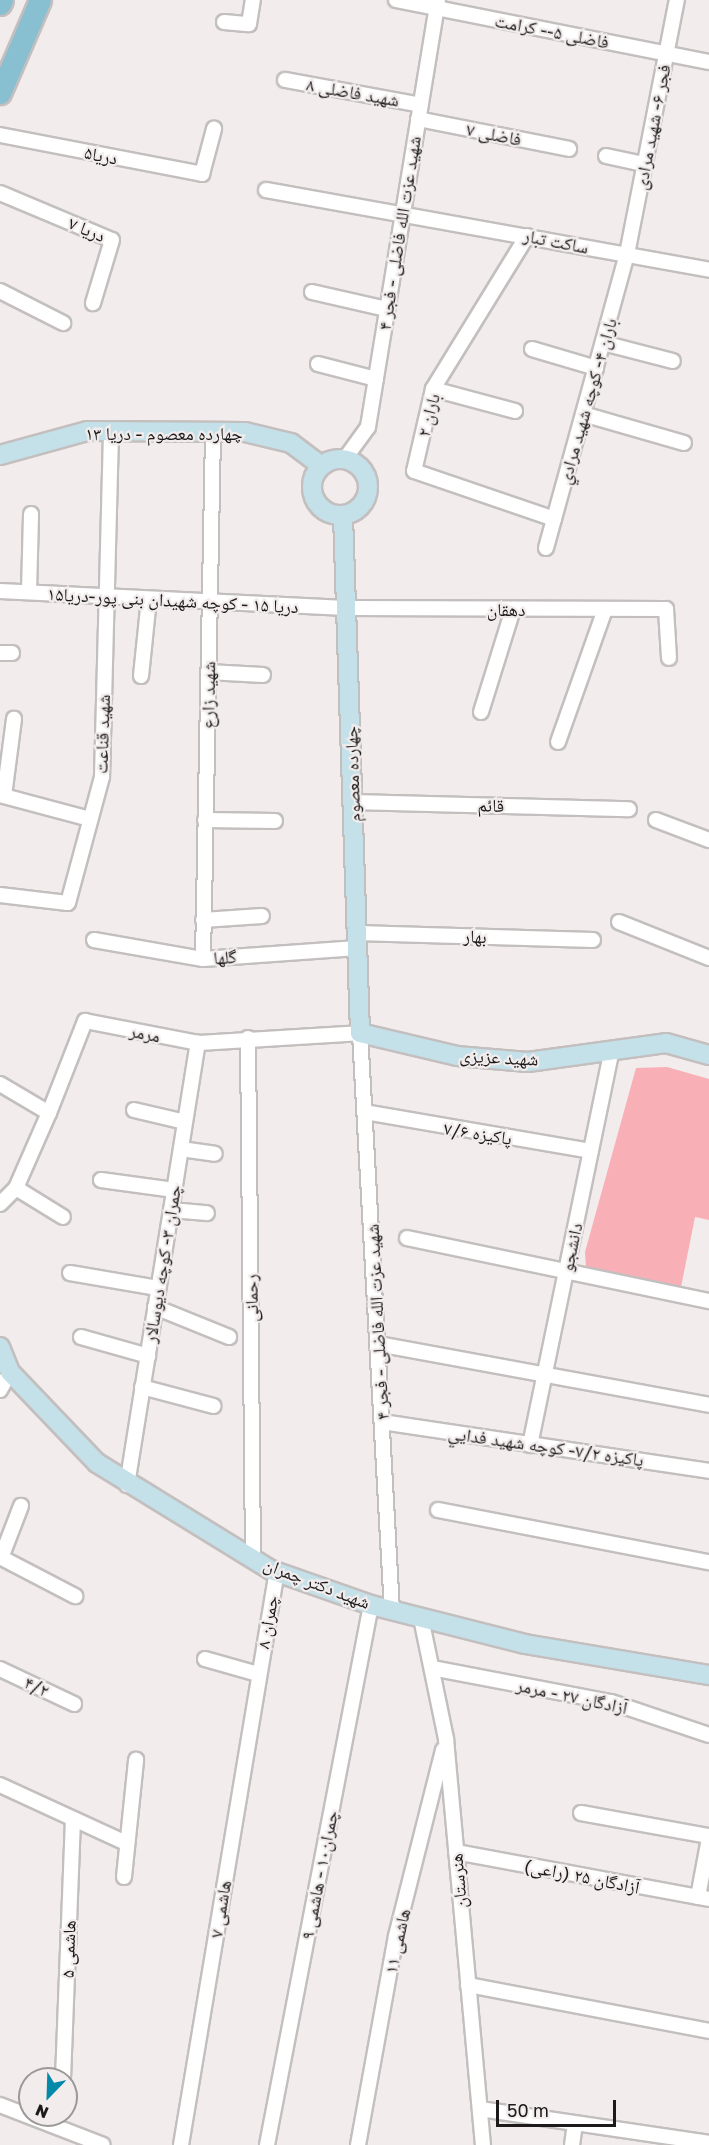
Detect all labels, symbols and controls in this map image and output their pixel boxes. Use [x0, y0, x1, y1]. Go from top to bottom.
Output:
street label: فاضلی ۵-- کرامت [493, 9, 611, 53]
street label: فجر ۶- شهید مرادی [629, 62, 675, 192]
street label: شهید فاضلی ۸ [305, 73, 401, 111]
street label: فاضلی ۷ [465, 118, 523, 150]
street label: شهید عزت الله فاضلی - فجر ۴ [373, 134, 425, 332]
street label: دریا۵ [83, 141, 119, 169]
street label: دریا ۷ [65, 212, 109, 246]
street label: ساکت تبار [522, 224, 590, 258]
street label: باران ۴- كوچه شهيد مرادي [553, 315, 621, 487]
street label: باران ۲ [412, 391, 444, 439]
street label: چهارده معصوم - دریا ۱۳ [85, 422, 243, 444]
street label: دریا ۱۵ - كوچه شهيدان بنی پور-دريا۱۵ [47, 583, 299, 617]
street label: دهقان [487, 598, 525, 620]
street label: شهید زارع [197, 661, 219, 729]
street label: شهید قناعت [90, 694, 114, 774]
street label: چهارده معصوم [340, 726, 364, 822]
street label: قائم [477, 794, 505, 816]
street label: بهار [463, 925, 487, 947]
street label: گلها [213, 945, 237, 969]
street label: مرمر [128, 1019, 162, 1047]
street label: شهید عزیزی [459, 1044, 539, 1070]
street label: پاکیزه ۷/۶ [442, 1117, 514, 1149]
street label: چمران ۳- كوچه ديوسالار [139, 1183, 185, 1345]
street label: دانشجو [555, 1221, 587, 1273]
street label: شهید عزت الله فاضلی - فجر ۴ [361, 1223, 393, 1421]
street label: رحمانی [240, 1274, 262, 1322]
street label: پاکیزه ۷/۲- كوچه شهيد فدايي [447, 1422, 645, 1470]
street label: شهید دکتر چمران [261, 1553, 373, 1613]
street label: چمران ۸ [252, 1594, 282, 1650]
street label: ۴/۲ [21, 1671, 53, 1701]
street label: آزادگان ۲۷ - مرمر [514, 1674, 630, 1718]
street label: چمران۱۰ - هاشمی ۹ [296, 1809, 342, 1941]
street label: هنرستان [445, 1853, 471, 1909]
street label: آزادگان ۲۵ (راعی) [522, 1854, 642, 1898]
street label: هاشمی ۷ [205, 1879, 235, 1939]
street label: هاشمی ۱۱ [380, 1906, 414, 1976]
street label: هاشمی ۵ [56, 1920, 80, 1978]
north arrow [18, 2067, 78, 2127]
scale bar [499, 2088, 619, 2126]
text: 50 m [507, 2099, 549, 2121]
text: N [32, 2100, 51, 2123]

